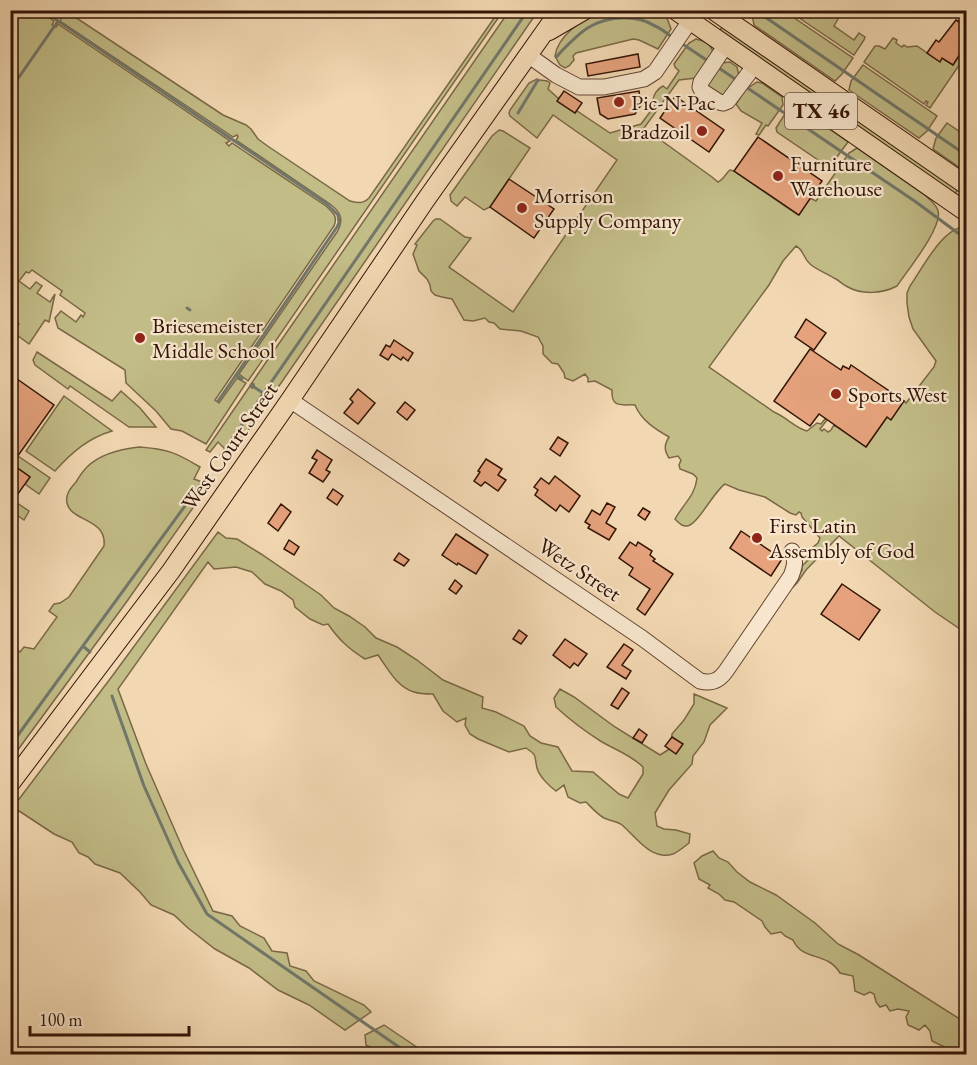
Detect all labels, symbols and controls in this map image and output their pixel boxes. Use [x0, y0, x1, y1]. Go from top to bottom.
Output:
place label: Pic-N-Pac [631, 88, 716, 117]
road number: TX 46 [785, 93, 857, 129]
marker: Pic-N-Pac [612, 95, 626, 109]
place label: Bradzoil [620, 117, 690, 146]
marker: Bradzoil [695, 124, 709, 138]
place label: Furniture Warehouse [790, 149, 883, 203]
marker: Furniture Warehouse [771, 169, 785, 183]
place label: Morrison Supply Company [534, 181, 682, 235]
marker: Morrison Supply Company [515, 201, 529, 215]
place label: Briesemeister Middle School [152, 311, 275, 365]
marker: Briesemeister Middle School [133, 331, 147, 345]
street label: West Court Street [175, 376, 284, 516]
place label: Sports West [848, 380, 947, 409]
marker: Sports West [829, 387, 843, 401]
place label: First Latin Assembly of God [768, 511, 916, 565]
street label: Wetz Street [532, 531, 627, 608]
marker: First Latin Assembly of God [750, 531, 764, 545]
scale bar [30, 999, 189, 1037]
text: 100 m [39, 1008, 83, 1031]

